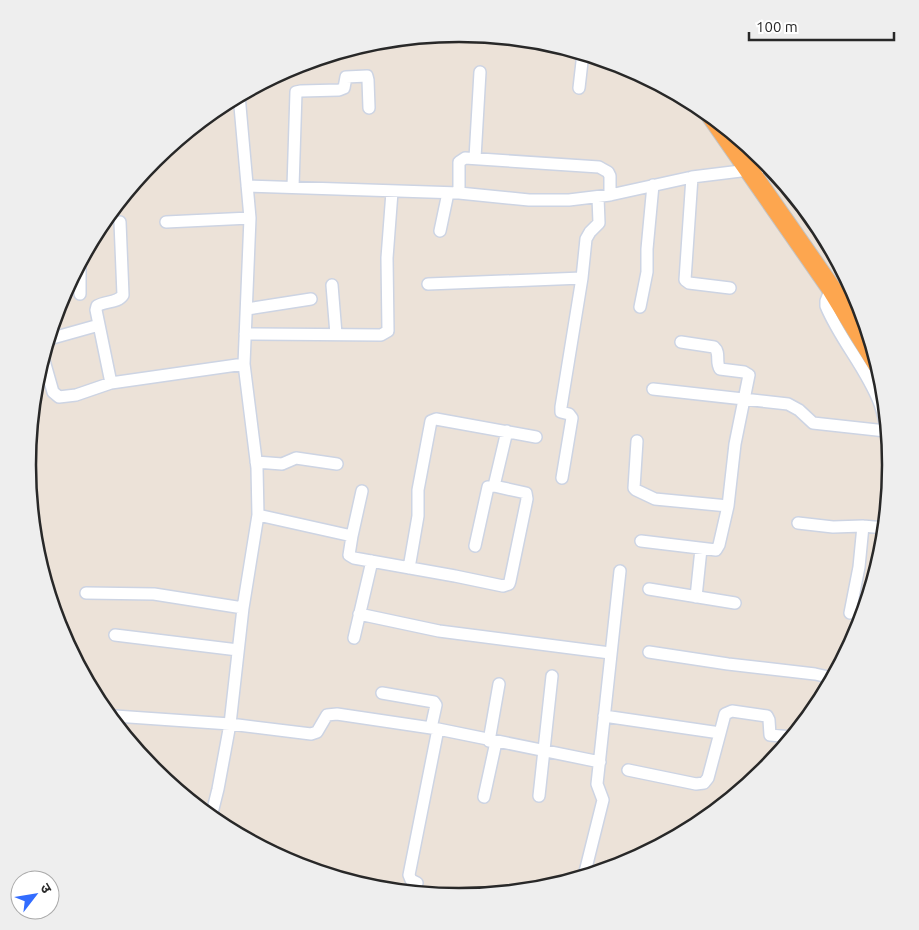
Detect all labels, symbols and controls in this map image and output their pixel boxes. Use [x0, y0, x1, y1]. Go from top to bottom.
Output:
scale bar [749, 10, 894, 42]
text: 100 m [756, 18, 798, 35]
north arrow [10, 870, 60, 920]
text: उ [37, 881, 56, 897]

